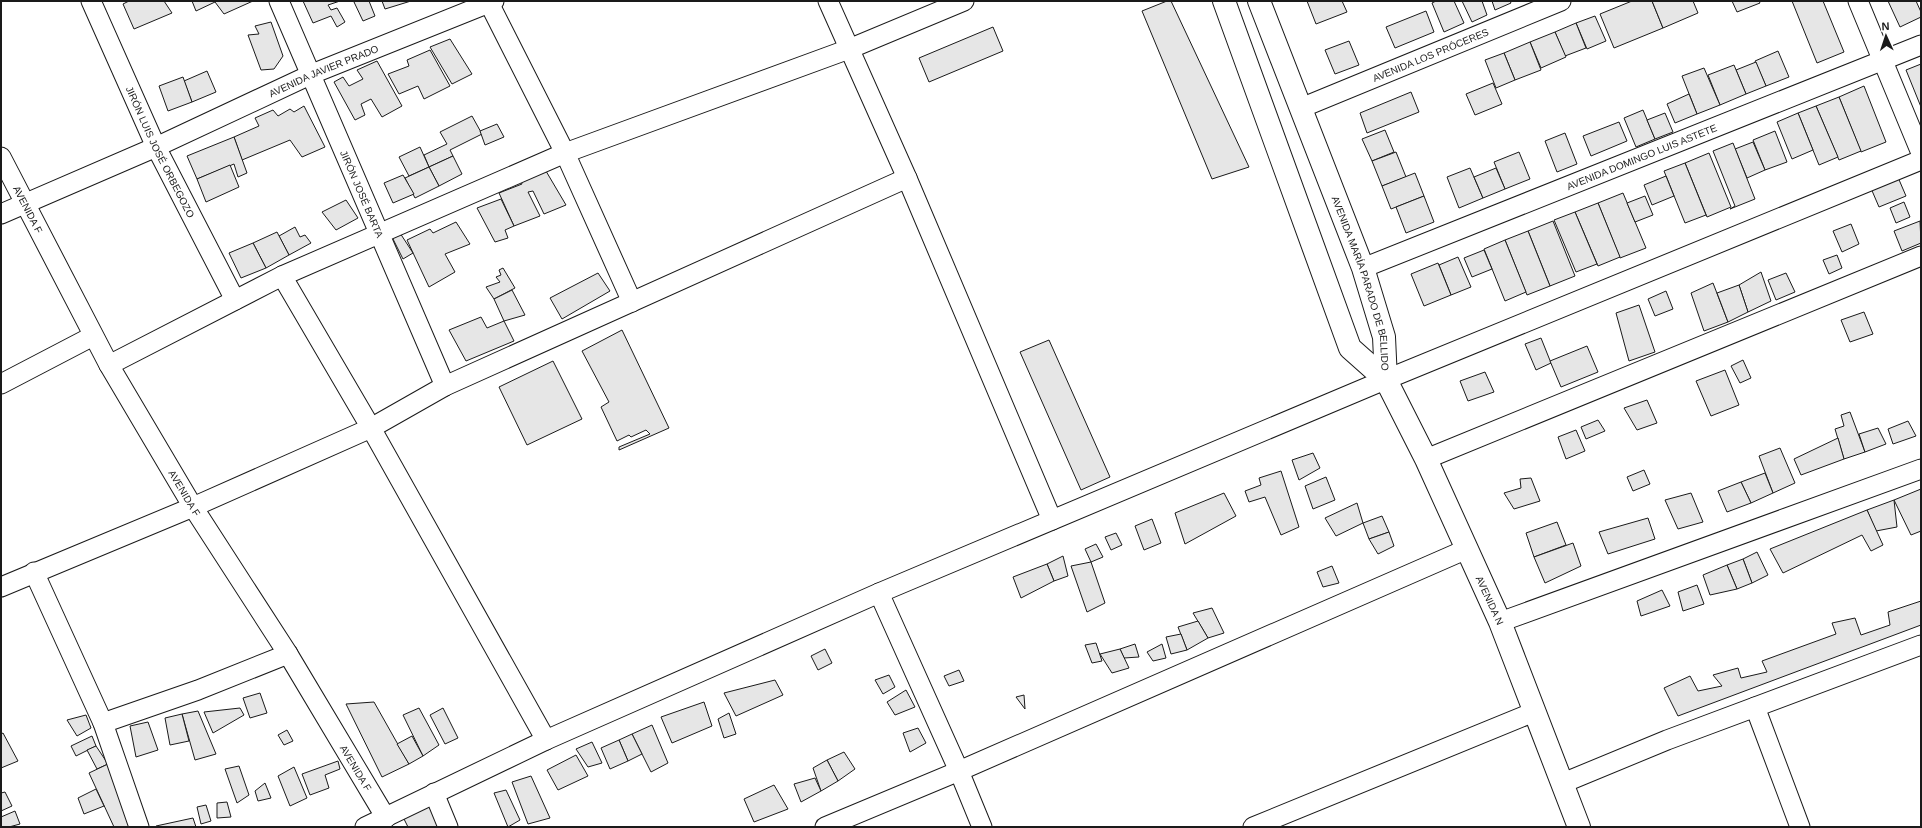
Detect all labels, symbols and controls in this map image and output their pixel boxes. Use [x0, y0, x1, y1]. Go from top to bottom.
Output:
north arrow [1866, 16, 1906, 56]
text: N [1881, 20, 1890, 32]
street label: AVENIDA LOS PRÓCERES [1371, 26, 1490, 83]
street label: AVENIDA JAVIER PRADO [267, 42, 380, 99]
street label: JIRÓN LUIS JOSÉ ORBEGOZO [124, 84, 197, 219]
street label: AVENIDA DOMINGO LUIS ASTETE [1565, 122, 1718, 192]
street label: JIRÓN JOSÉ BARTA [338, 148, 386, 240]
street label: AVENIDA F [11, 184, 45, 235]
street label: AVENIDA MARÍA PARADO DE BELLIDO [1330, 194, 1391, 371]
street label: AVENIDA F [167, 468, 203, 518]
street label: AVENIDA N [1474, 574, 1506, 626]
street label: AVENIDA F [338, 743, 374, 793]

